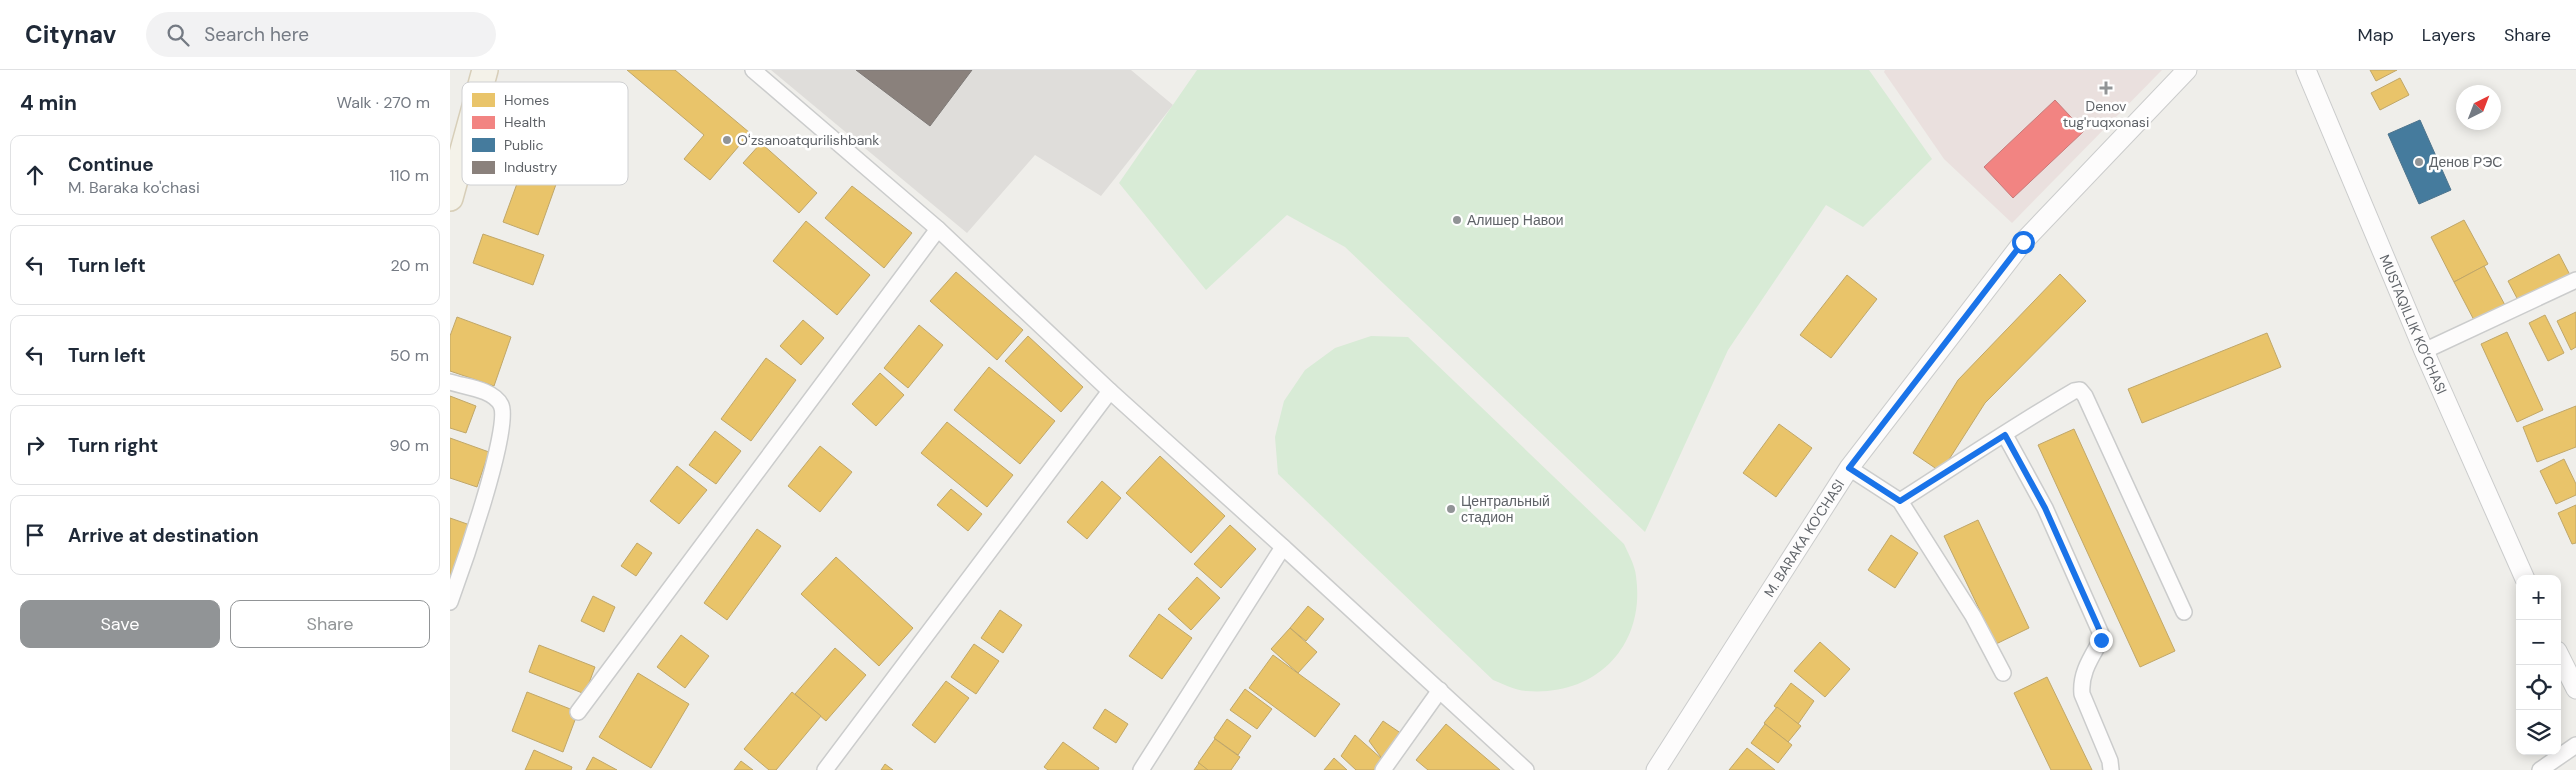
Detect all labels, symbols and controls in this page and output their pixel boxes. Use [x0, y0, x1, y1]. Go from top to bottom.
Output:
search box [146, 12, 496, 57]
text: Citynav [25, 19, 116, 50]
icon: search [164, 21, 192, 49]
text: Search here [204, 22, 309, 47]
text: Map [2358, 23, 2394, 47]
text: Layers [2422, 23, 2476, 47]
text: Share [2504, 23, 2551, 47]
marker: Denov tug'ruqxonasi [2099, 81, 2113, 95]
legend [462, 82, 628, 185]
north arrow [2456, 85, 2501, 130]
text: 4 min [20, 89, 77, 117]
text: Homes [504, 91, 549, 109]
text: Walk · 270 m [337, 92, 430, 113]
place label: Denov tug'ruqxonasi [2063, 97, 2149, 131]
text: Health [504, 113, 546, 131]
place label: Oʻzsanoatqurilishbank [737, 131, 879, 149]
marker: Oʻzsanoatqurilishbank [721, 134, 733, 146]
text: Public [504, 136, 543, 154]
text: Continue [68, 152, 154, 177]
place label: Денов РЭС [2429, 153, 2502, 171]
marker: Денов РЭС [2413, 156, 2425, 168]
text: Industry [504, 158, 557, 176]
icon: ahead [21, 161, 49, 189]
text: 110 m [390, 165, 429, 186]
text: M. Baraka ko'chasi [68, 177, 200, 198]
place label: Алишер Навои [1467, 211, 1564, 229]
marker: Алишер Навои [1451, 214, 1463, 226]
route start [2012, 231, 2035, 254]
icon: left [21, 251, 49, 279]
street label: MUSTAQILLIK KO‘CHASI [2375, 252, 2451, 397]
text: Turn left [68, 253, 146, 278]
text: 20 m [390, 255, 429, 276]
icon: left [21, 341, 49, 369]
text: Turn left [68, 343, 146, 368]
text: 50 m [390, 345, 429, 366]
icon: right [21, 431, 49, 459]
text: Turn right [68, 433, 158, 458]
text: 90 m [389, 435, 429, 456]
street label: M. BARAKA KO'CHASI [1760, 476, 1848, 600]
place label: Центральный стадион [1461, 492, 1550, 526]
marker: Центральный стадион [1445, 503, 1457, 515]
icon: arrive [21, 521, 49, 549]
text: Arrive at destination [68, 523, 259, 548]
map controls [2516, 575, 2561, 755]
button: + [2516, 575, 2561, 620]
button: Save [20, 600, 220, 648]
button: Share [230, 600, 430, 648]
button: − [2516, 620, 2561, 665]
route end [2090, 629, 2113, 652]
button: locate [2516, 665, 2561, 710]
button: layers [2516, 710, 2561, 755]

